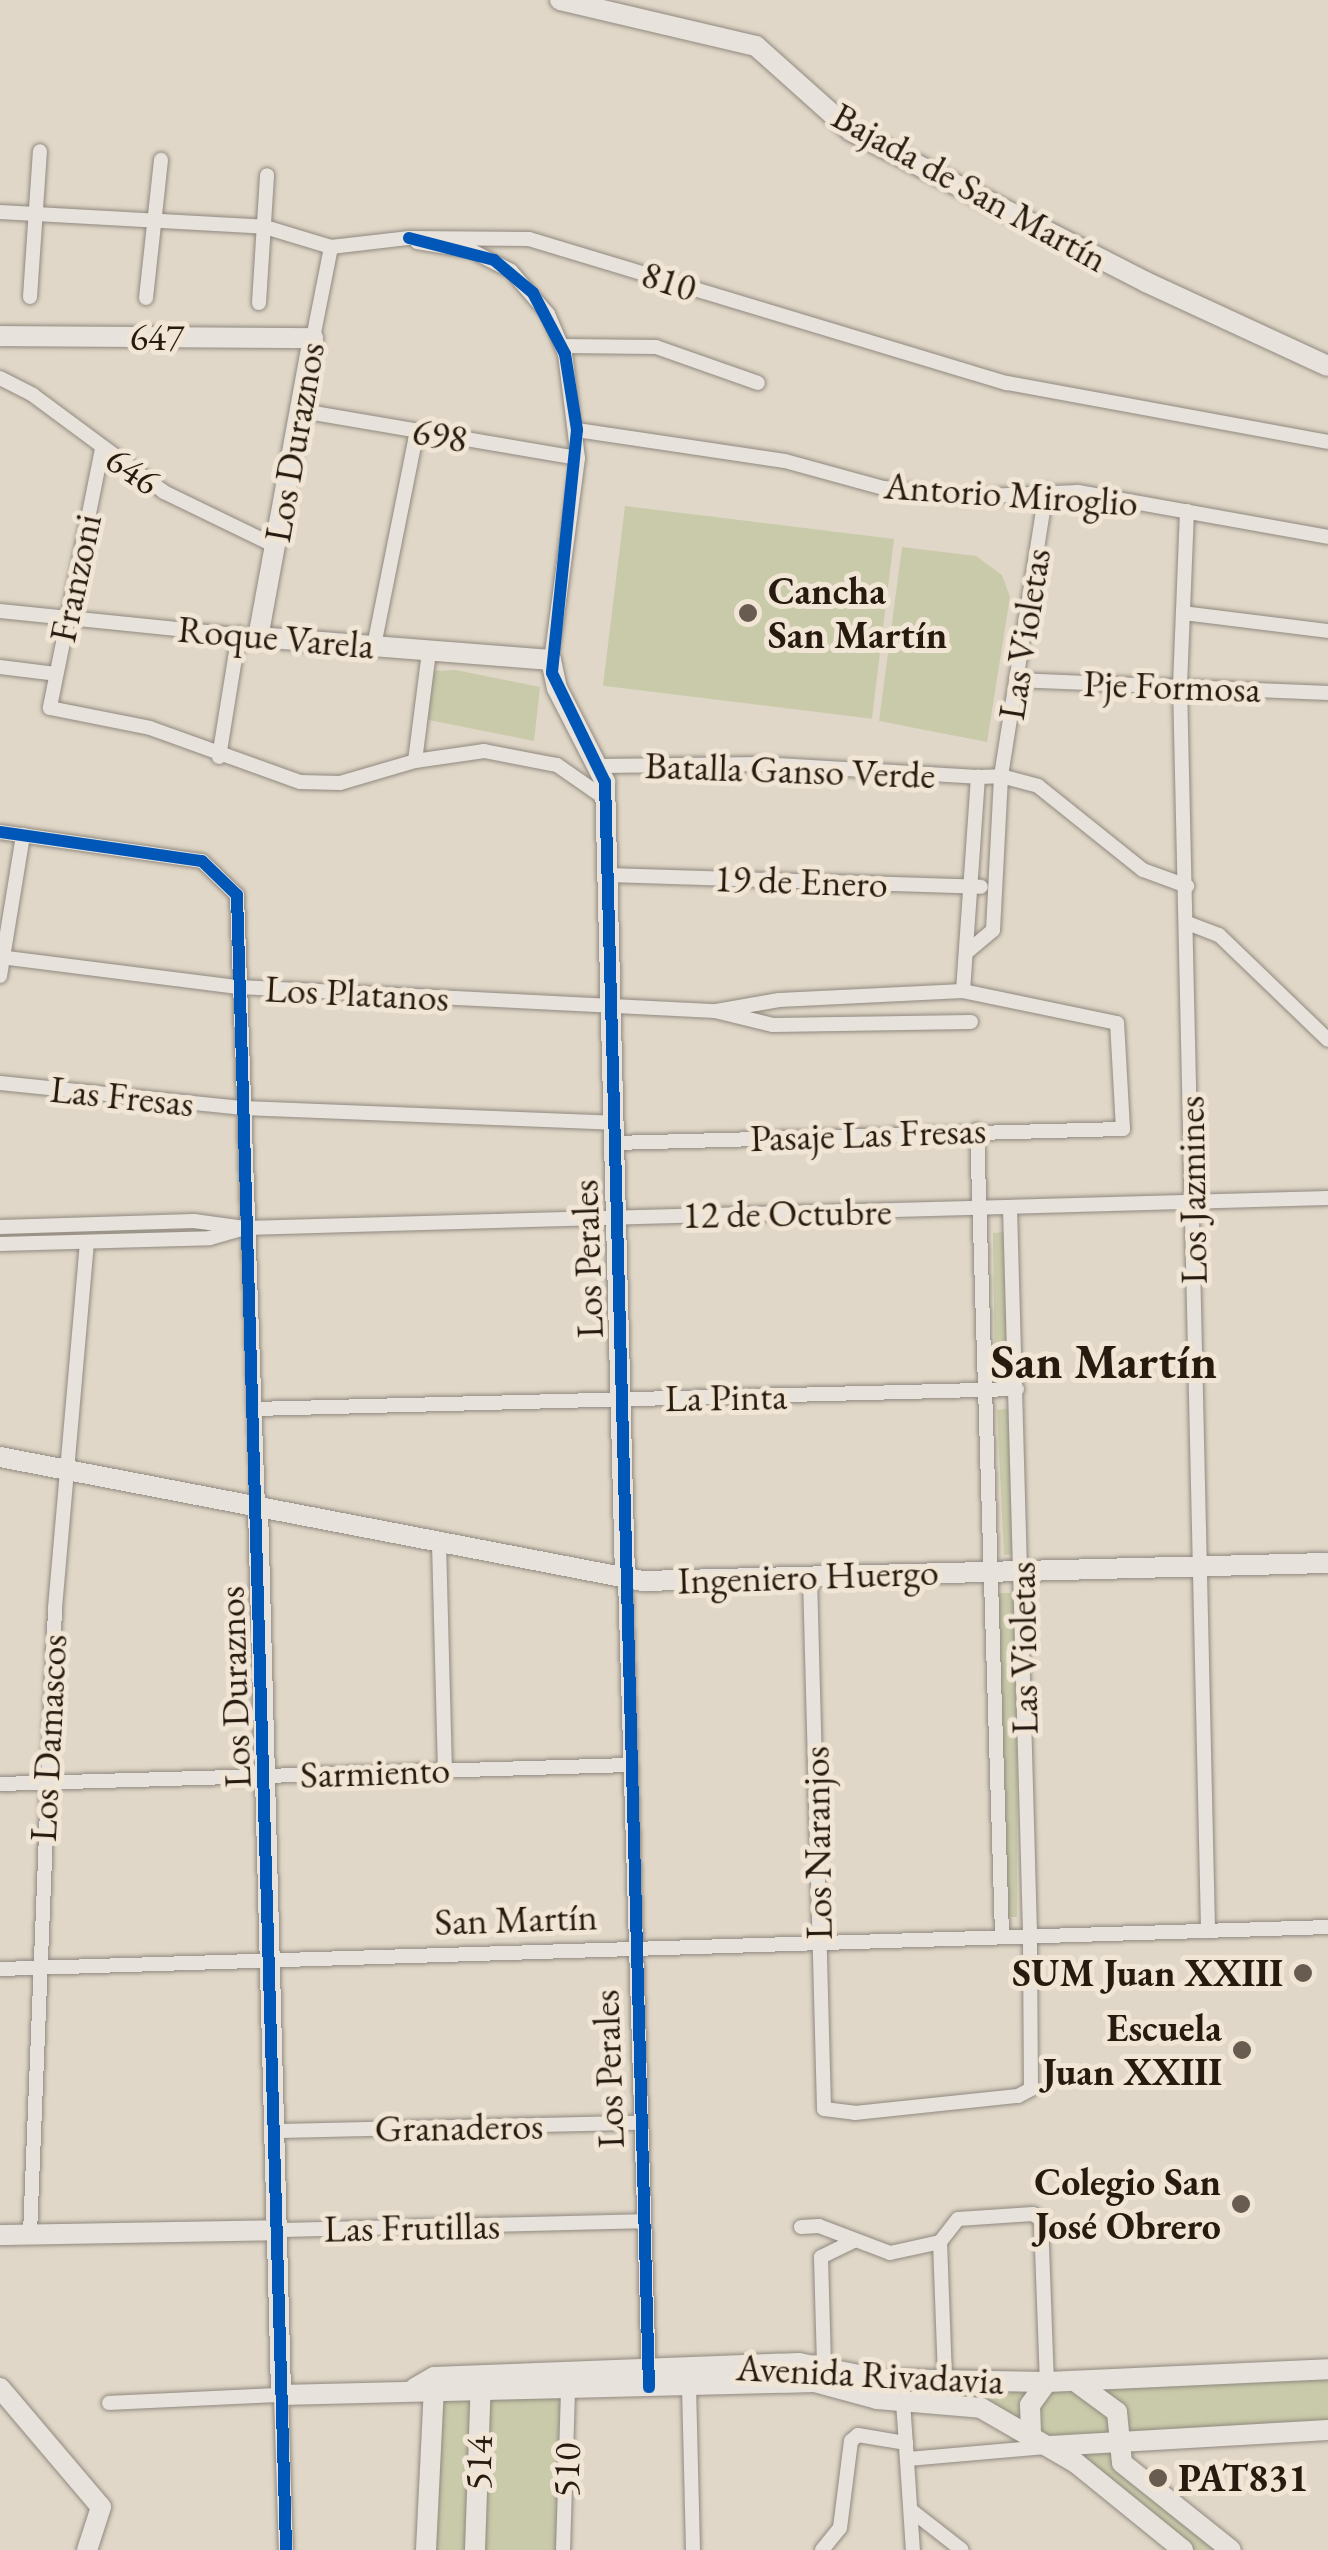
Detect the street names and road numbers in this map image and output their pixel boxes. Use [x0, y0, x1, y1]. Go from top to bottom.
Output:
street label: Bajada de San Martín [824, 92, 1116, 282]
street label: 810 [636, 251, 702, 311]
street label: 647 [130, 314, 184, 360]
street label: Los Duraznos [254, 339, 334, 545]
street label: 698 [409, 408, 471, 462]
street label: 646 [98, 436, 168, 504]
street label: Antorio Miroglio [883, 462, 1139, 526]
street label: Franzoni [39, 510, 111, 646]
street label: Las Violetas [988, 545, 1060, 723]
street label: Roque Varela [176, 606, 376, 668]
street label: Pje Formosa [1082, 660, 1262, 712]
street label: Batalla Ganso Verde [644, 742, 936, 798]
street label: 19 de Enero [713, 855, 889, 907]
street label: Los Platanos [264, 965, 450, 1021]
street label: Las Fresas [48, 1066, 196, 1126]
street label: Los Jazmines [1168, 1095, 1216, 1285]
street label: Pasaje Las Fresas [749, 1107, 987, 1161]
street label: Los Perales [561, 1179, 613, 1339]
street label: 12 de Octubre [682, 1188, 892, 1238]
street label: La Pinta [664, 1373, 788, 1421]
street label: Ingeniero Huergo [677, 1549, 939, 1603]
street label: Las Violetas [999, 1561, 1047, 1735]
street label: Los Duraznos [208, 1585, 260, 1789]
street label: Los Damascos [20, 1633, 76, 1843]
street label: Los Naranjos [793, 1746, 841, 1940]
street label: Sarmiento [299, 1747, 451, 1797]
street label: San Martín [434, 1893, 598, 1945]
street label: Los Perales [582, 1989, 634, 2149]
street label: Granaderos [374, 2103, 544, 2151]
street label: Las Frutillas [323, 2203, 501, 2251]
street label: Avenida Rivadavia [735, 2344, 1005, 2404]
street label: 514 [454, 2435, 502, 2491]
street label: 510 [542, 2442, 590, 2498]

